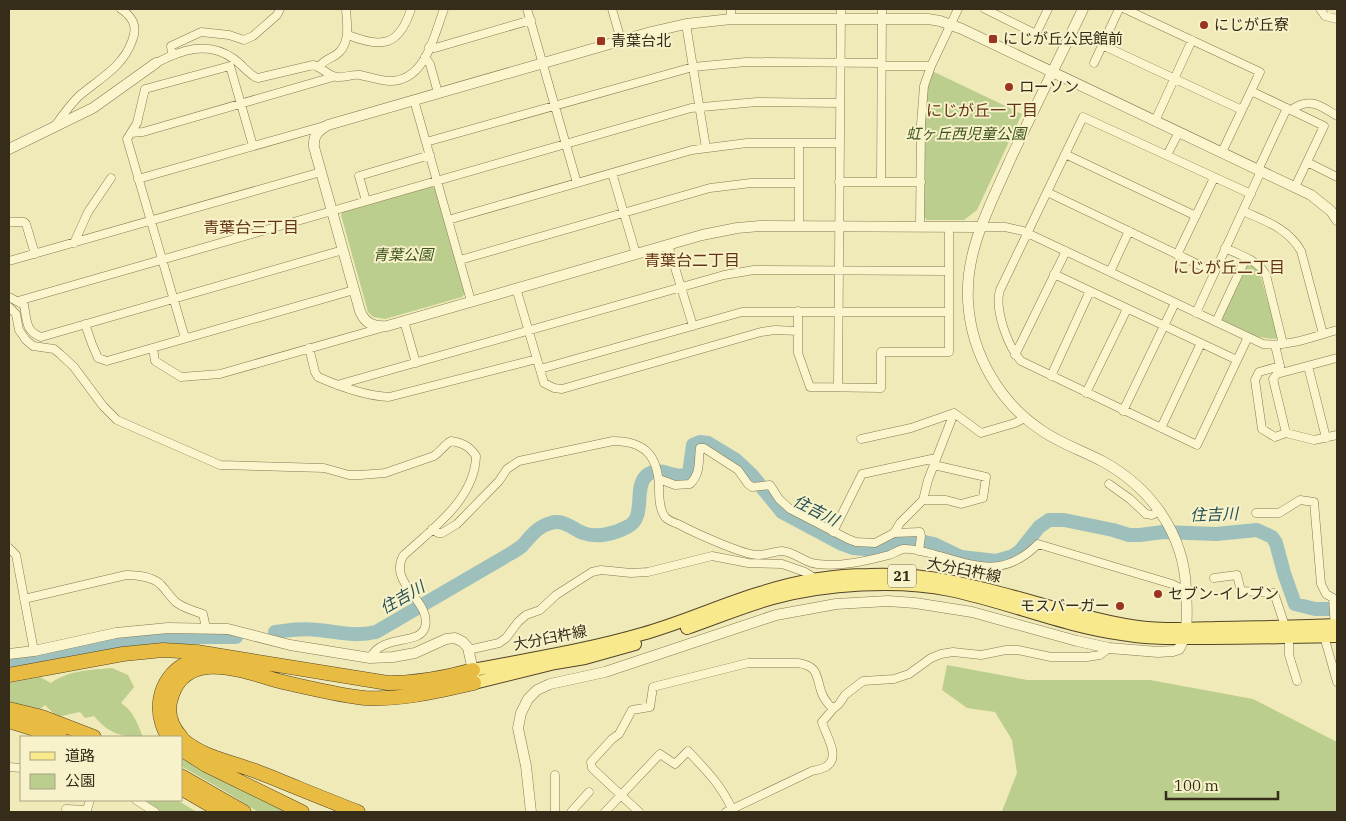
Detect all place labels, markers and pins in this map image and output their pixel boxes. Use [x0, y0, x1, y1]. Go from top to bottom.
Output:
place label: にじが丘寮 [1214, 15, 1289, 34]
marker: にじが丘寮 [1198, 19, 1210, 31]
place label: にじが丘公民館前 [1003, 29, 1123, 48]
place label: 青葉台北 [611, 31, 671, 50]
marker: にじが丘公民館前 [987, 33, 999, 45]
marker: 青葉台北 [595, 35, 607, 47]
place label: ローソン [1019, 77, 1079, 96]
marker: ローソン [1003, 81, 1015, 93]
place label: セブン-イレブン [1168, 584, 1279, 603]
marker: セブン-イレブン [1152, 588, 1164, 600]
place label: モスバーガー [1020, 596, 1110, 615]
marker: モスバーガー [1114, 600, 1126, 612]

